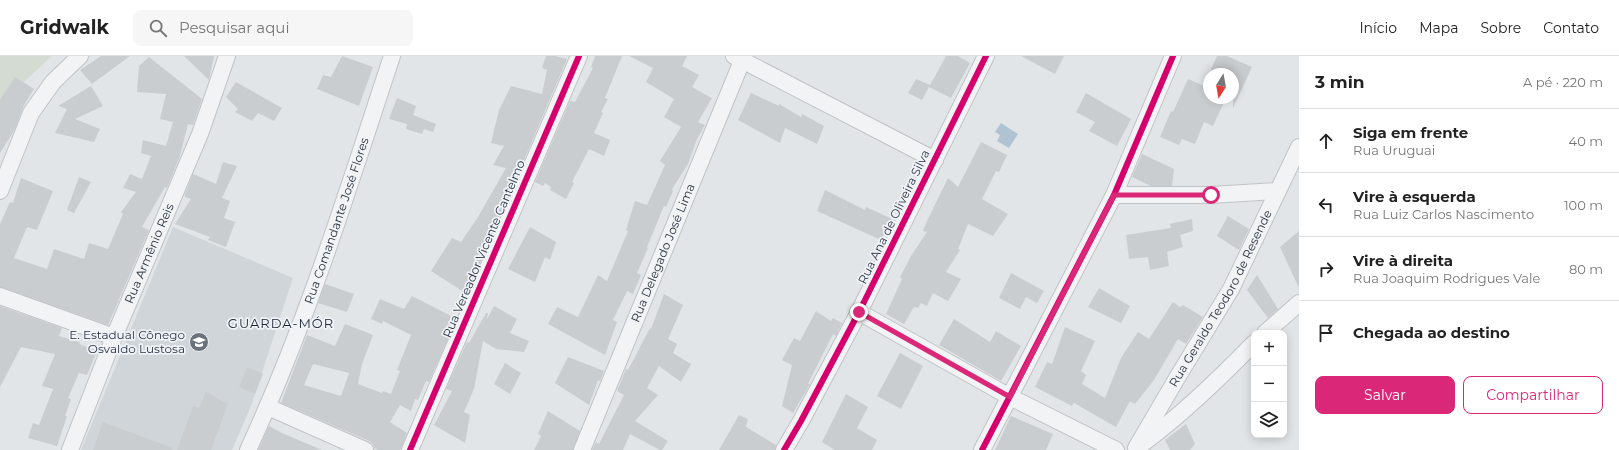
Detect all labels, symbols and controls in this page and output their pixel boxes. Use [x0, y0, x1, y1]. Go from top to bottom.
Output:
search box [133, 10, 413, 46]
text: Gridwalk [20, 16, 109, 39]
icon: search [147, 17, 169, 39]
text: Pesquisar aqui [179, 18, 289, 37]
text: Início [1359, 19, 1397, 37]
text: Mapa [1419, 19, 1459, 37]
text: Sobre [1481, 19, 1521, 37]
text: Contato [1543, 19, 1599, 37]
north arrow [1203, 68, 1239, 104]
text: 3 min [1315, 72, 1365, 92]
text: A pé · 220 m [1523, 74, 1603, 90]
text: Siga em frente [1353, 123, 1468, 142]
icon: ahead [1315, 130, 1337, 152]
text: 40 m [1569, 133, 1603, 149]
street label: Rua Comandante José Flores [301, 135, 372, 306]
text: Rua Uruguai [1353, 142, 1435, 158]
street label: Rua Ana de Oliveira Silva [854, 147, 933, 286]
street label: Rua Vereador Vicente Cantelmo [439, 158, 528, 340]
street label: Rua Delegado José Lima [627, 181, 698, 324]
route start [1202, 186, 1220, 204]
text: Vire à esquerda [1353, 187, 1476, 206]
icon: left [1315, 194, 1337, 216]
text: 100 m [1564, 197, 1603, 213]
street label: Rua Armênio Reis [121, 201, 177, 306]
text: Rua Luiz Carlos Nascimento [1353, 206, 1534, 222]
street label: Rua Geraldo Teodoro de Resende [1165, 207, 1275, 389]
text: Vire à direita [1353, 251, 1453, 270]
icon: right [1315, 258, 1337, 280]
text: 80 m [1569, 261, 1603, 277]
text: Rua Joaquim Rodrigues Vale [1353, 270, 1540, 286]
route end [850, 303, 868, 321]
district label: GUARDA-MÓR [228, 315, 334, 331]
icon: arrive [1315, 322, 1337, 344]
text: Chegada ao destino [1353, 323, 1510, 342]
place label: E. Estadual Cônego Osvaldo Lustosa [69, 327, 185, 356]
map controls [1251, 330, 1287, 438]
button: + [1251, 330, 1287, 366]
school or university icon: E. Estadual Cônego Osvaldo Lustosa [188, 331, 210, 353]
button: − [1251, 366, 1287, 402]
button: Salvar [1315, 376, 1455, 414]
button: Compartilhar [1463, 376, 1603, 414]
button: layers [1251, 402, 1287, 438]

